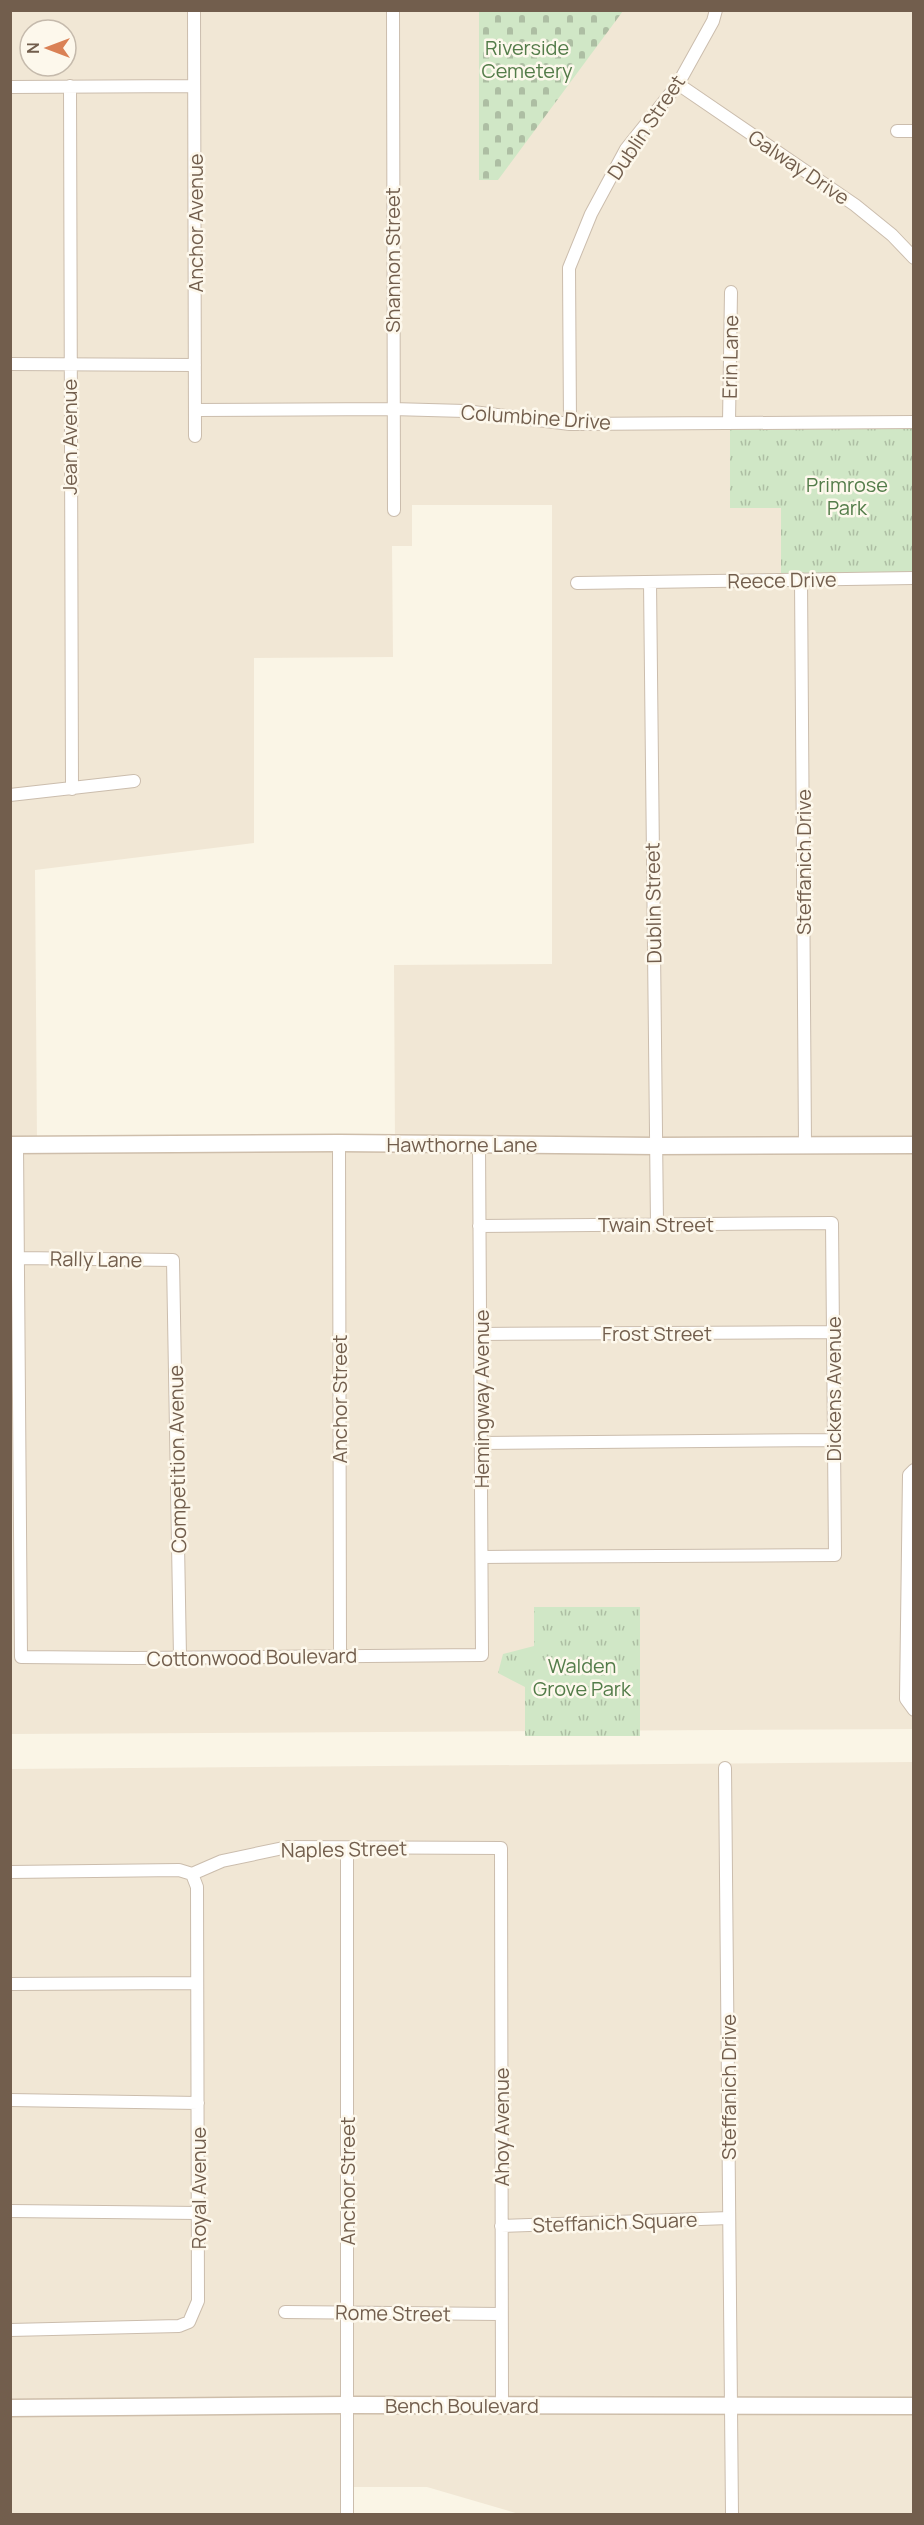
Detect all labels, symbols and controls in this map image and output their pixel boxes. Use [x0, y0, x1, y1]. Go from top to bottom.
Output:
north arrow [18, 18, 78, 78]
park label: Riverside Cemetery [481, 34, 573, 84]
text: N [22, 42, 44, 54]
street label: Dublin Street [601, 69, 691, 185]
street label: Galway Drive [743, 123, 855, 211]
street label: Anchor Avenue [182, 154, 209, 292]
street label: Shannon Street [379, 187, 406, 333]
street label: Erin Lane [716, 315, 744, 399]
street label: Jean Avenue [56, 379, 83, 495]
street label: Columbine Drive [460, 398, 612, 436]
park label: Primrose Park [806, 471, 888, 521]
street label: Reece Drive [727, 566, 837, 594]
street label: Steffanich Drive [790, 789, 817, 935]
street label: Dublin Street [638, 842, 668, 964]
street label: Hawthorne Lane [386, 1131, 538, 1158]
street label: Twain Street [598, 1211, 714, 1238]
street label: Rally Lane [50, 1245, 142, 1273]
street label: Hemingway Avenue [468, 1310, 495, 1488]
street label: Dickens Avenue [820, 1316, 847, 1462]
street label: Frost Street [602, 1320, 712, 1347]
street label: Anchor Street [326, 1334, 353, 1464]
street label: Competition Avenue [162, 1365, 192, 1553]
street label: Cottonwood Boulevard [146, 1642, 358, 1672]
park label: Walden Grove Park [533, 1652, 632, 1702]
street label: Naples Street [281, 1834, 407, 1864]
street label: Steffanich Drive [715, 2014, 742, 2160]
street label: Ahoy Avenue [488, 2068, 515, 2187]
street label: Anchor Street [334, 2116, 361, 2246]
street label: Royal Avenue [185, 2127, 212, 2249]
street label: Steffanich Square [532, 2206, 698, 2238]
street label: Rome Street [335, 2298, 451, 2328]
street label: Bench Boulevard [385, 2392, 539, 2419]

